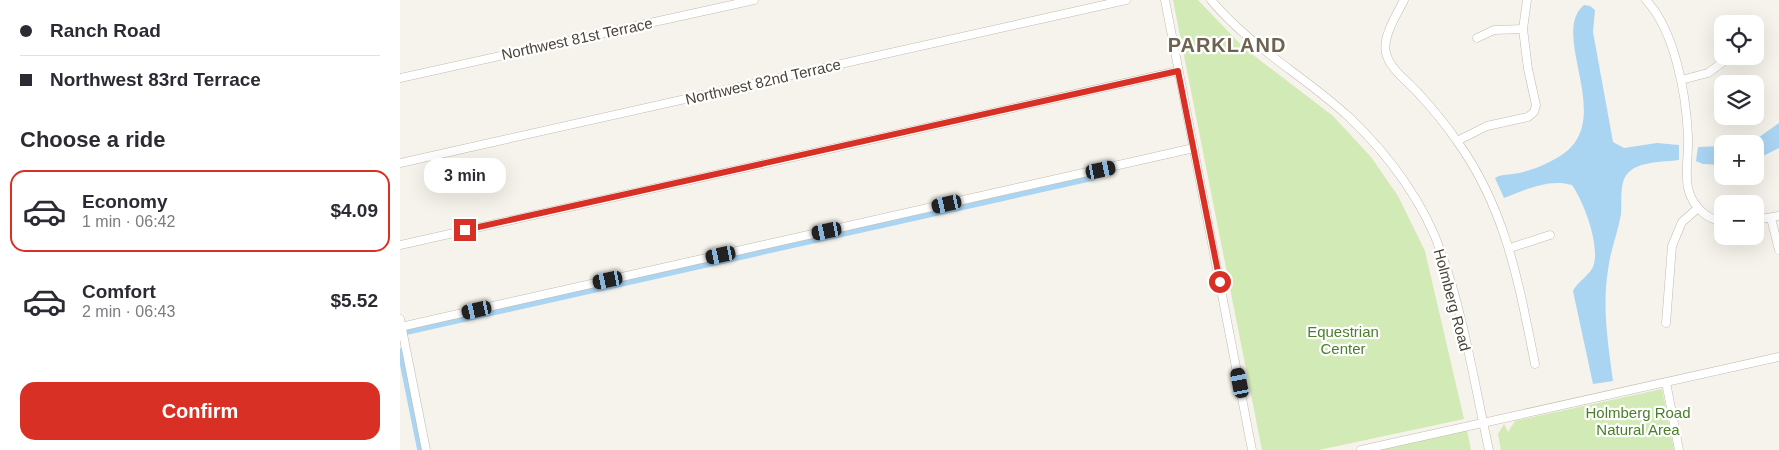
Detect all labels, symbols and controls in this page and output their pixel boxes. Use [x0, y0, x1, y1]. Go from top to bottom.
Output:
street label: Northwest 81st Terrace [500, 14, 654, 63]
map controls [1714, 15, 1764, 245]
button: locate [1714, 15, 1764, 65]
text: Ranch Road [50, 20, 161, 41]
district label: PARKLAND [1168, 34, 1286, 56]
street label: Northwest 82nd Terrace [684, 55, 842, 108]
text: Northwest 83rd Terrace [50, 69, 261, 90]
button: layers [1714, 75, 1764, 125]
text: Choose a ride [20, 127, 165, 152]
button: + [1714, 135, 1764, 185]
callout: 3 min [424, 158, 506, 192]
car [1084, 160, 1117, 180]
text: 3 min [444, 167, 486, 184]
icon: car [22, 189, 67, 234]
text: Economy [82, 191, 168, 212]
car [930, 193, 963, 215]
button: − [1714, 195, 1764, 245]
text: $4.09 [330, 200, 378, 221]
text: 1 min · 06:42 [82, 213, 175, 230]
route end [454, 219, 476, 241]
car [810, 221, 843, 241]
car [704, 245, 737, 265]
street label: Holmberg Road [1431, 247, 1474, 353]
car [591, 270, 624, 290]
route start [1209, 271, 1231, 293]
icon: car [22, 279, 67, 324]
text: Comfort [82, 281, 156, 302]
text: $5.52 [330, 290, 378, 311]
car [460, 299, 493, 321]
text: 2 min · 06:43 [82, 303, 175, 320]
park label: Equestrian Center [1307, 323, 1379, 357]
car [1229, 367, 1250, 399]
button: Confirm [20, 382, 380, 440]
park label: Holmberg Road Natural Area [1585, 404, 1691, 438]

